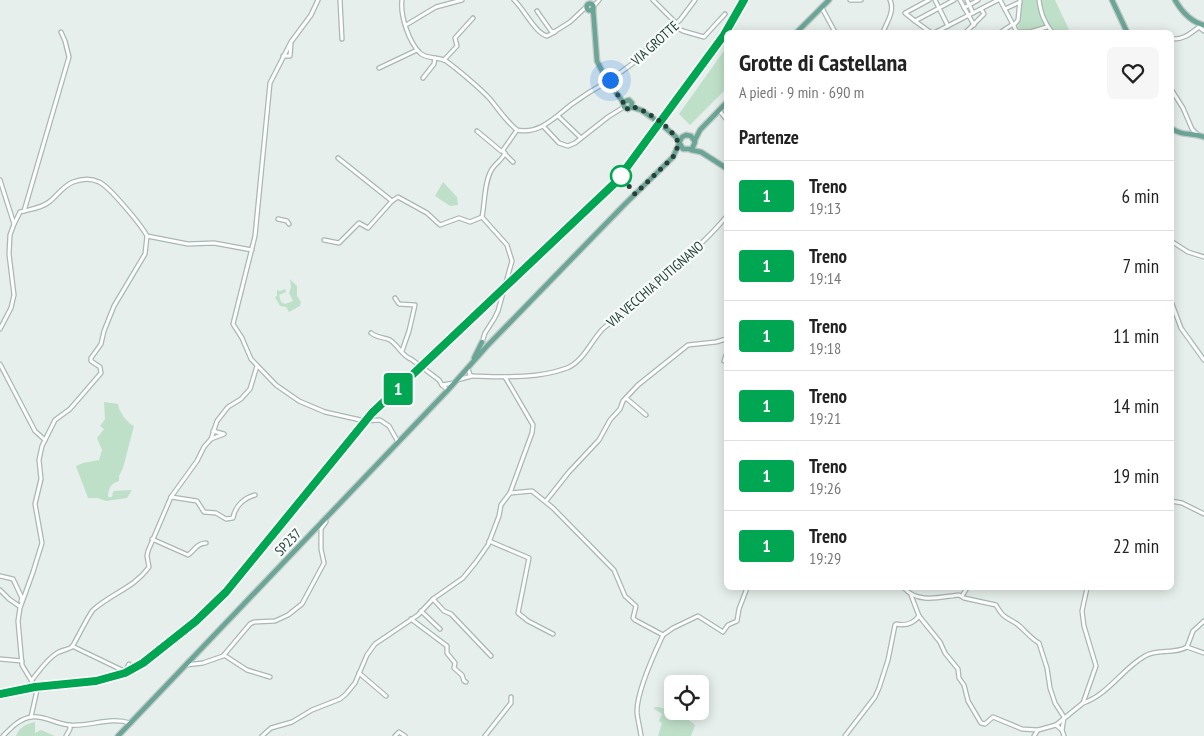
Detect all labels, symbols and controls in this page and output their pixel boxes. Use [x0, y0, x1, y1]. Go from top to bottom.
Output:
street label: VIA GROTTE [627, 17, 683, 70]
text: Grotte di Castellana [739, 47, 907, 78]
button: heart [1107, 47, 1159, 99]
your location [598, 68, 623, 93]
text: A piedi · 9 min · 690 m [739, 82, 864, 102]
text: Partenze [739, 125, 799, 149]
unlabelled marker [610, 165, 632, 187]
text: Treno [809, 174, 847, 198]
text: 1 [762, 184, 771, 207]
text: 6 min [1122, 184, 1159, 208]
text: 19:13 [809, 198, 841, 218]
street label: VIA VECCHIA PUTIGNANO [602, 237, 707, 332]
text: Treno [809, 244, 847, 268]
text: 1 [762, 254, 771, 277]
text: 7 min [1122, 254, 1159, 278]
text: 19:14 [809, 268, 841, 288]
text: Treno [809, 314, 847, 338]
text: 1 [762, 324, 771, 347]
text: 11 min [1113, 324, 1159, 348]
text: 19:18 [809, 338, 841, 358]
line badge: 1 [382, 373, 414, 405]
text: 1 [394, 377, 402, 400]
text: Treno [809, 384, 847, 408]
text: 1 [762, 394, 771, 417]
text: 14 min [1113, 394, 1159, 418]
text: 19:21 [809, 408, 841, 428]
text: Treno [809, 454, 847, 478]
text: 1 [762, 464, 771, 487]
text: 19 min [1113, 464, 1159, 488]
text: 19:26 [809, 478, 841, 498]
text: Treno [809, 524, 847, 548]
street label: SP237 [271, 525, 305, 559]
text: 1 [762, 534, 771, 557]
text: 22 min [1113, 534, 1159, 558]
text: 19:29 [809, 548, 841, 568]
map controls [664, 675, 709, 720]
button: locate [664, 675, 709, 720]

